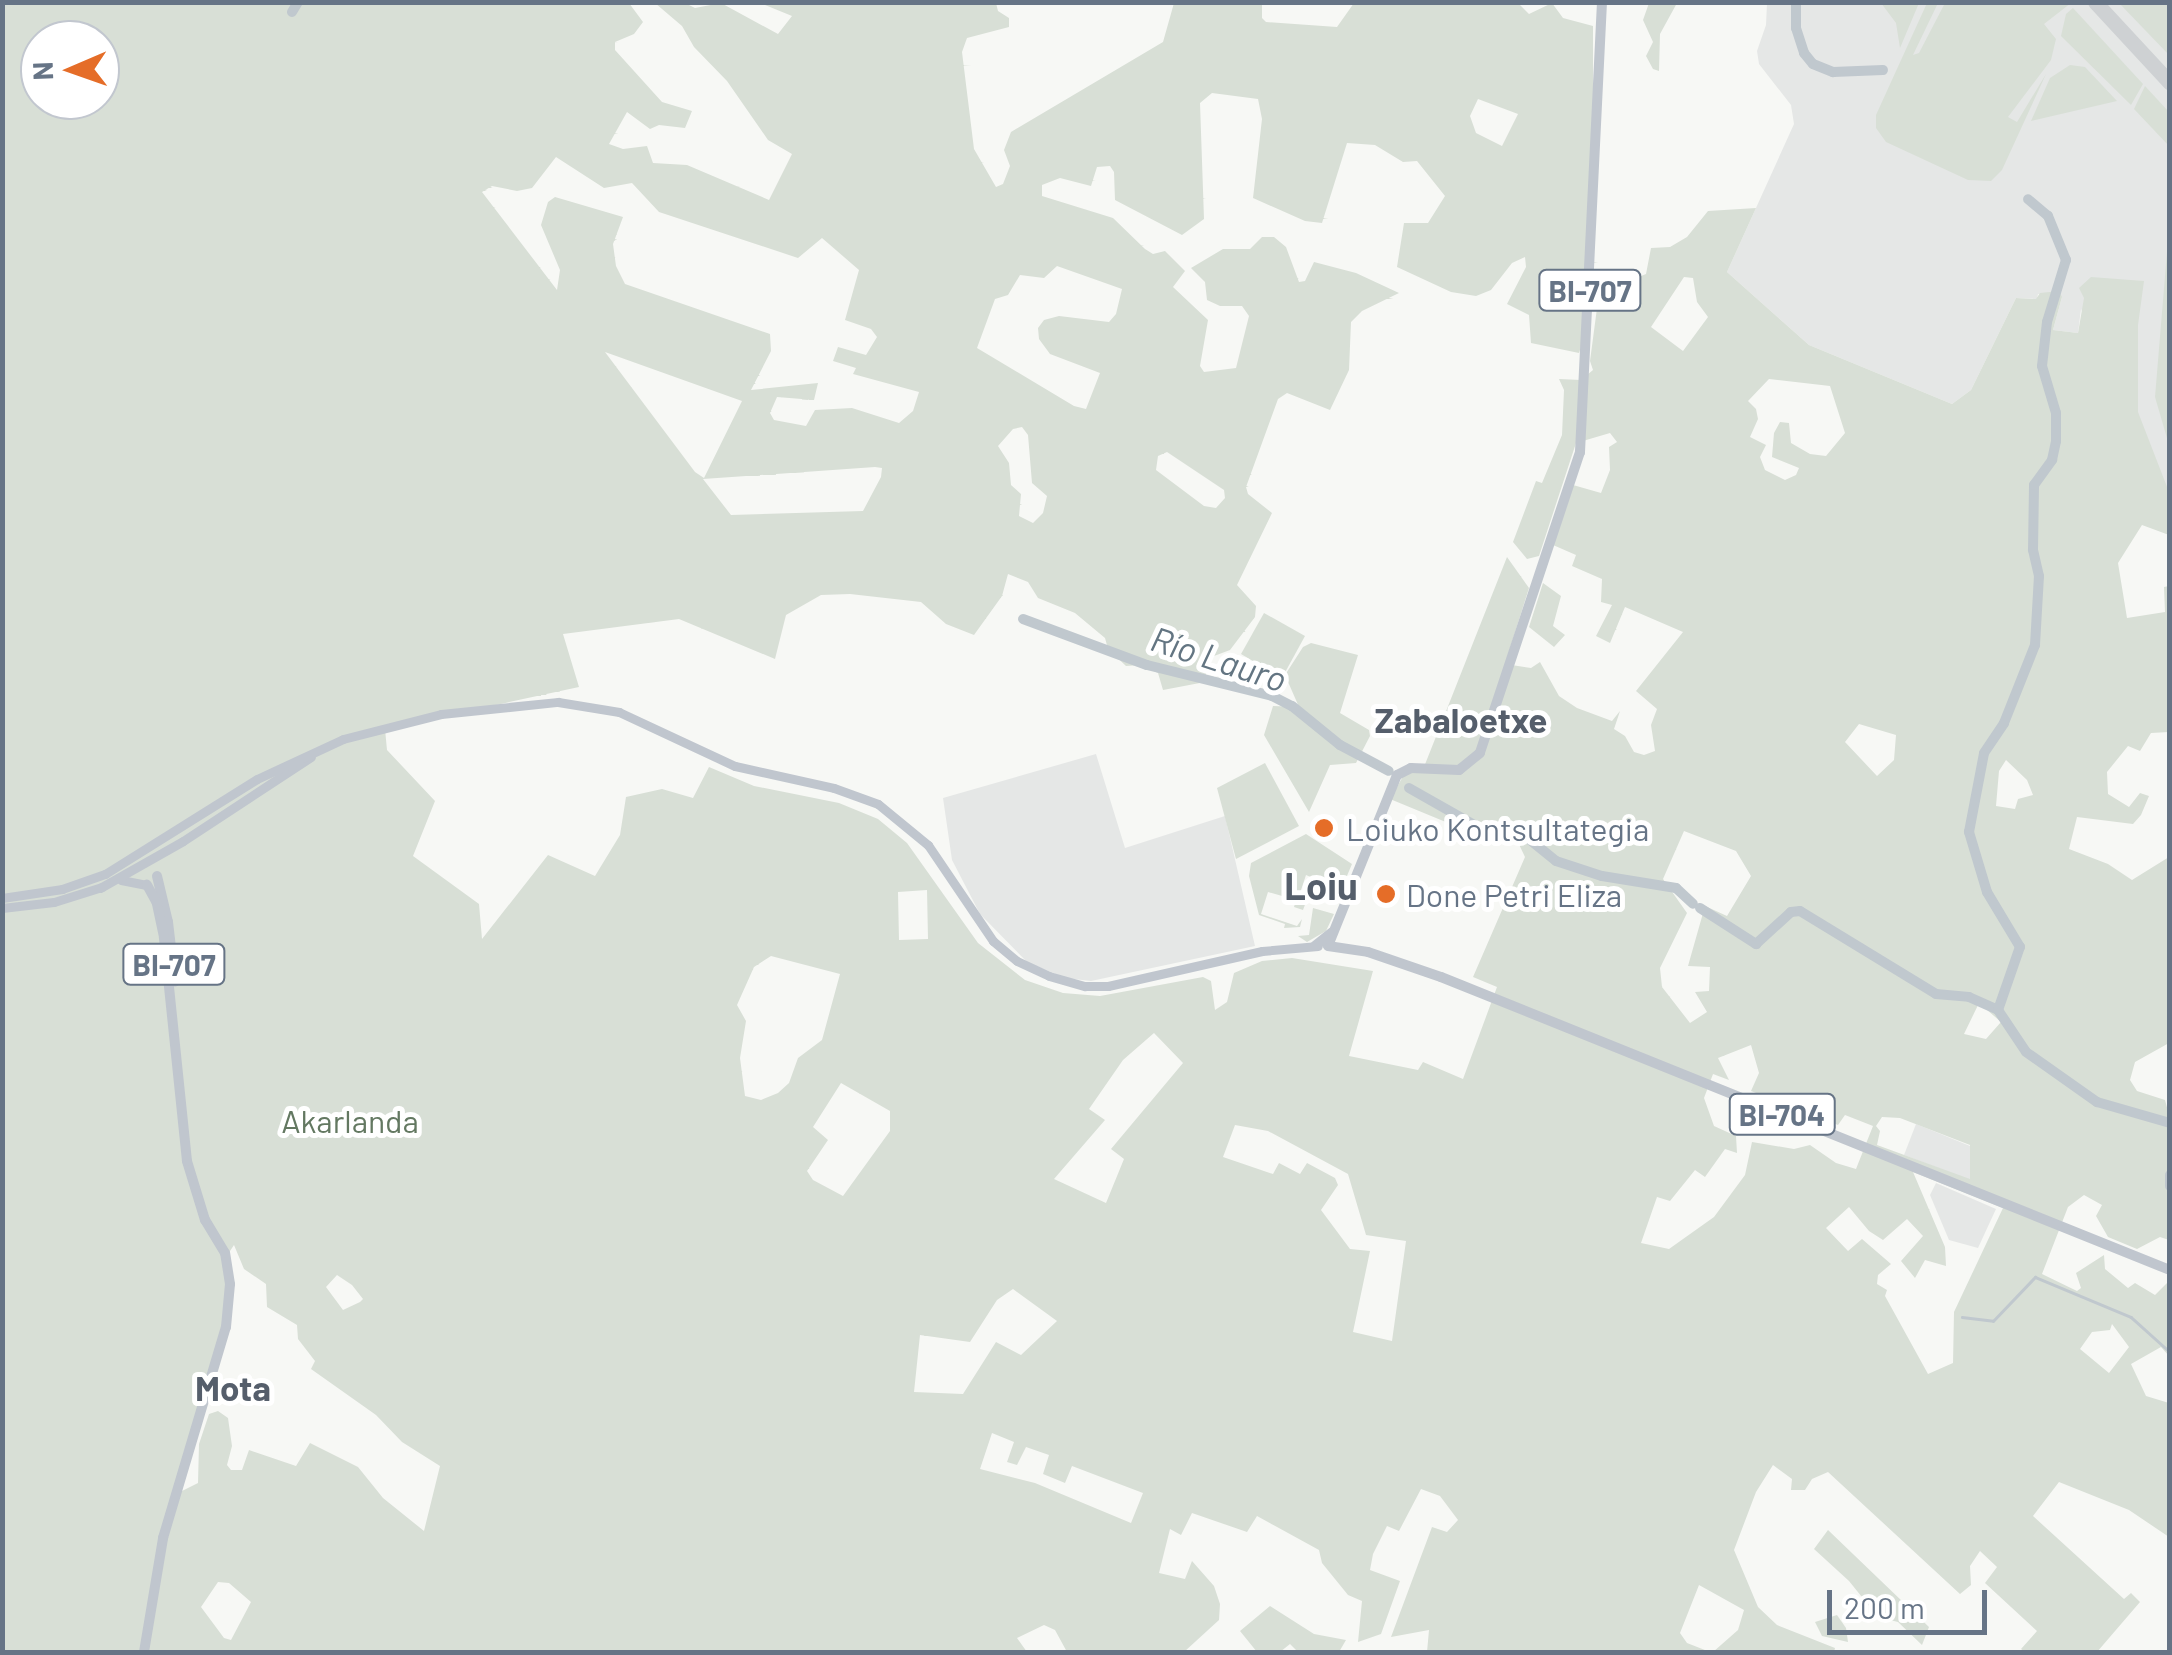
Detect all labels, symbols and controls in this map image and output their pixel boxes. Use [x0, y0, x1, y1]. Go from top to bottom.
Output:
north arrow [20, 20, 120, 120]
text: N [25, 61, 59, 81]
road number: BI-707 [1538, 265, 1642, 315]
water label: Río Lauro [1146, 616, 1292, 700]
district label: Zabaloetxe [1375, 698, 1547, 740]
place label: Loiuko Kontsultategia [1346, 809, 1649, 847]
marker: Loiuko Kontsultategia [1311, 815, 1337, 841]
district label: Loiu [1284, 863, 1358, 909]
place label: Done Petri Eliza [1406, 875, 1622, 913]
marker: Done Petri Eliza [1375, 883, 1397, 905]
road number: BI-707 [121, 939, 226, 989]
road number: BI-704 [1727, 1089, 1837, 1139]
park label: Akarlanda [281, 1101, 419, 1139]
district label: Mota [195, 1366, 271, 1408]
scale bar [1832, 1570, 1992, 1632]
text: 200 m [1844, 1589, 1925, 1625]

